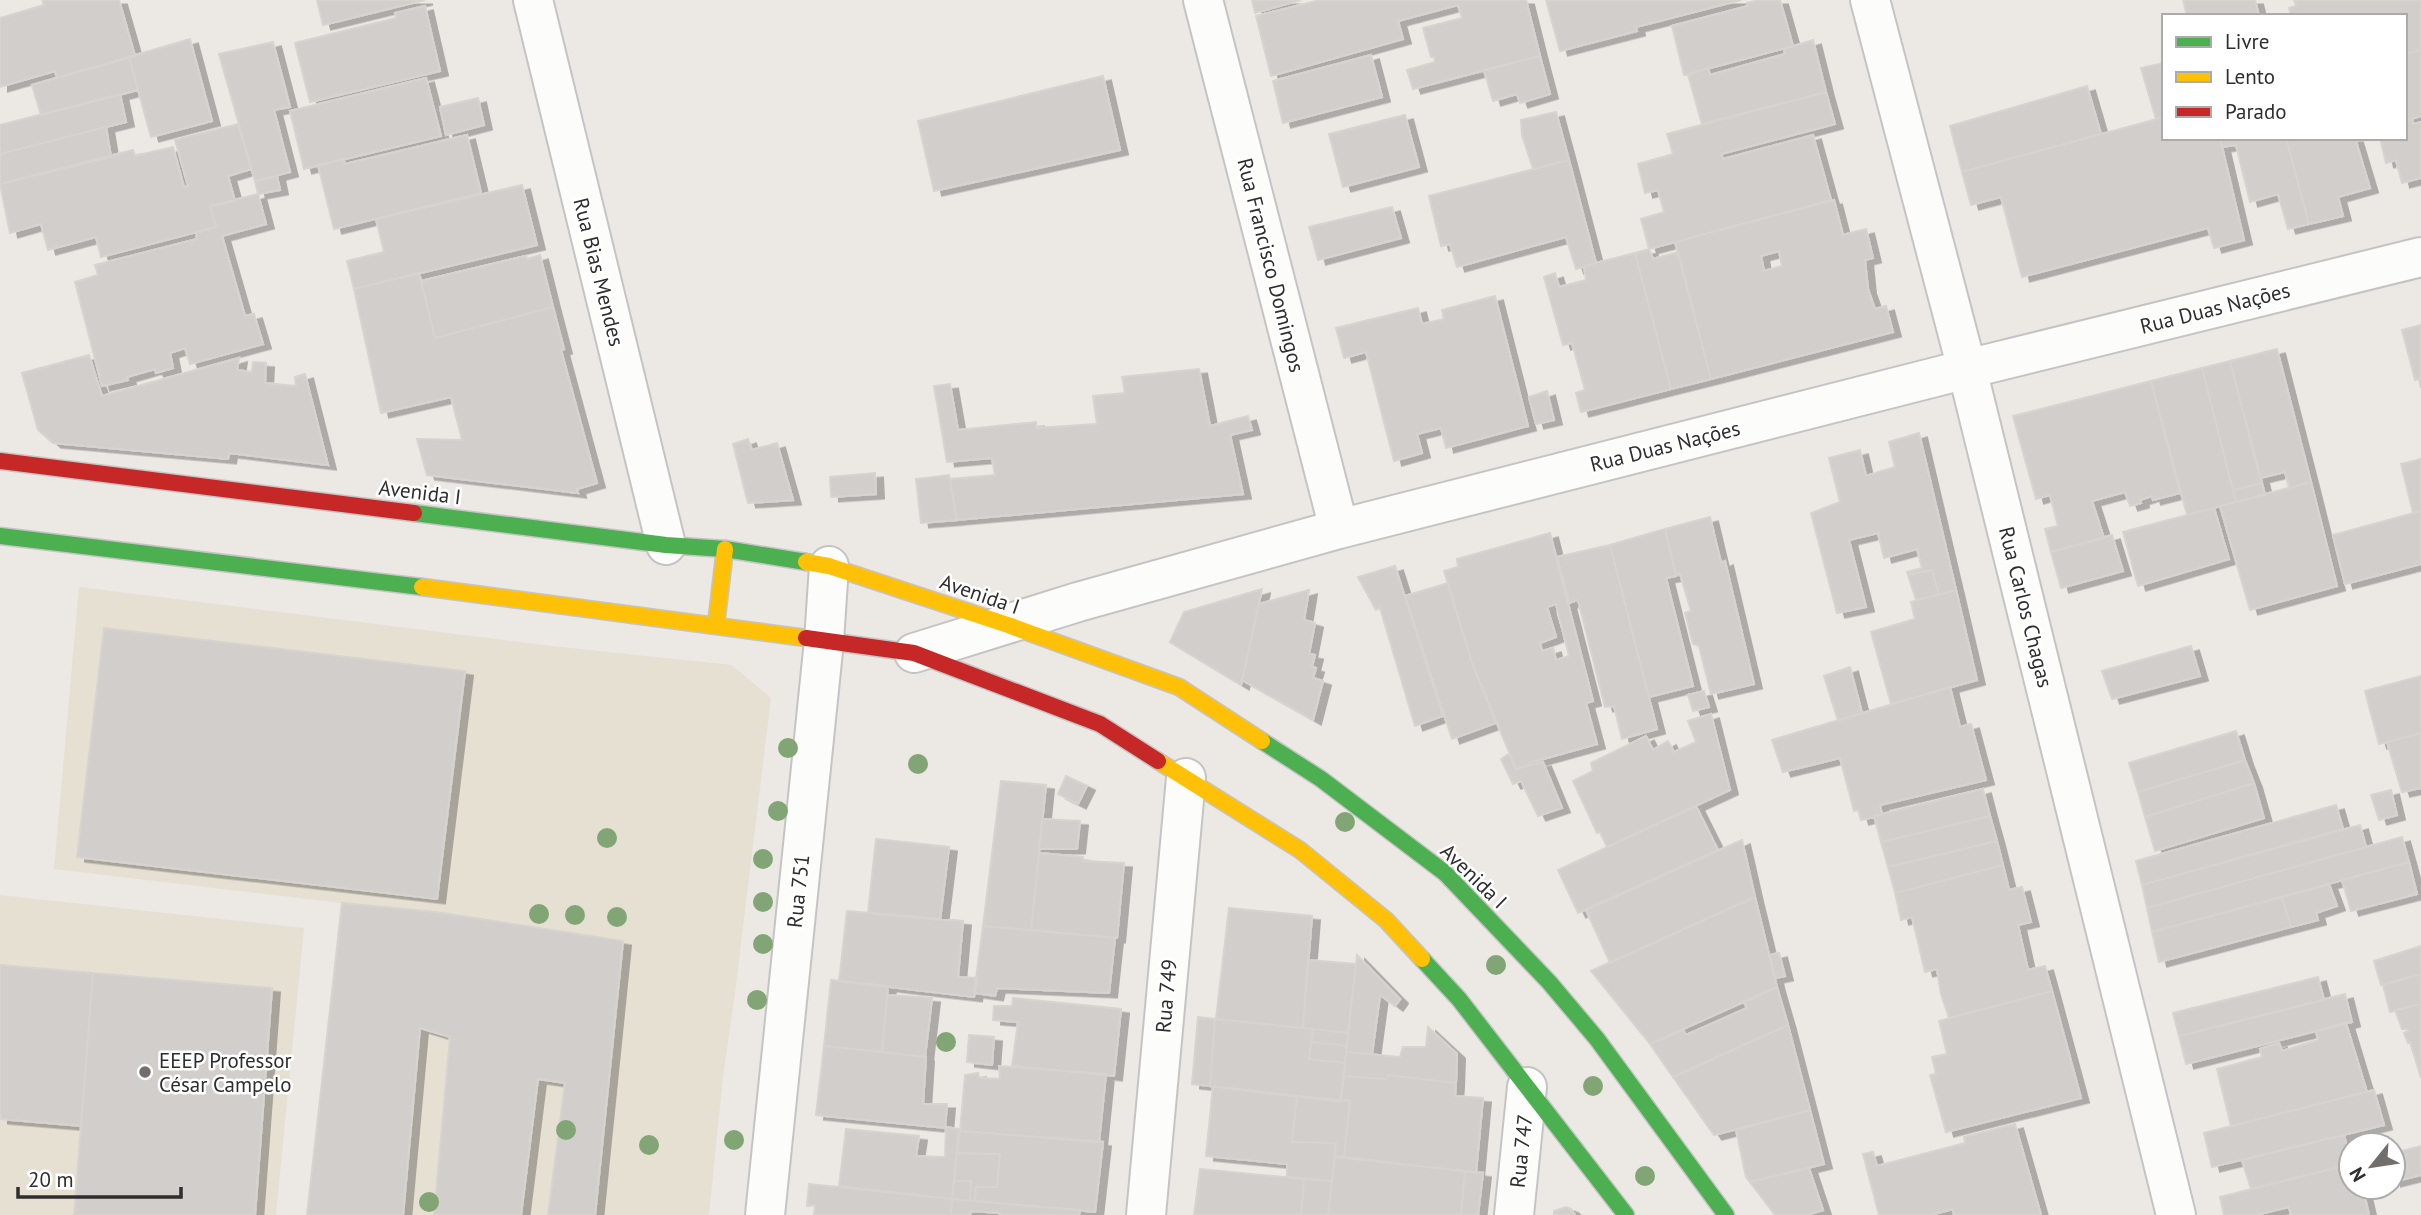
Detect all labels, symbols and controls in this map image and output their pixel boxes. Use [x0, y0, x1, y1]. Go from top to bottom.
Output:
legend [2162, 14, 2407, 140]
text: Livre [2225, 28, 2269, 55]
text: Lento [2225, 63, 2275, 90]
text: Parado [2225, 98, 2287, 125]
street label: Rua Francisco Domingos [1231, 155, 1311, 375]
street label: Rua Bias Mendes [568, 195, 630, 349]
street label: Rua Duas Nações [2137, 276, 2293, 340]
street label: Rua Duas Nações [1587, 414, 1743, 478]
street label: Avenida I [377, 474, 463, 510]
street label: Rua Carlos Chagas [1993, 524, 2059, 690]
street label: Avenida I [937, 568, 1023, 620]
street label: Avenida I [1435, 838, 1513, 914]
street label: Rua 751 [781, 853, 815, 929]
street label: Rua 749 [1149, 958, 1183, 1034]
place label: EEEP Professor César Campelo [159, 1047, 292, 1098]
marker: EEEP Professor César Campelo [137, 1064, 153, 1080]
street label: Rua 747 [1504, 1113, 1538, 1189]
north arrow [2337, 1131, 2407, 1201]
scale bar [18, 1156, 180, 1200]
text: N [2344, 1163, 2371, 1186]
text: 20 m [28, 1166, 74, 1193]

